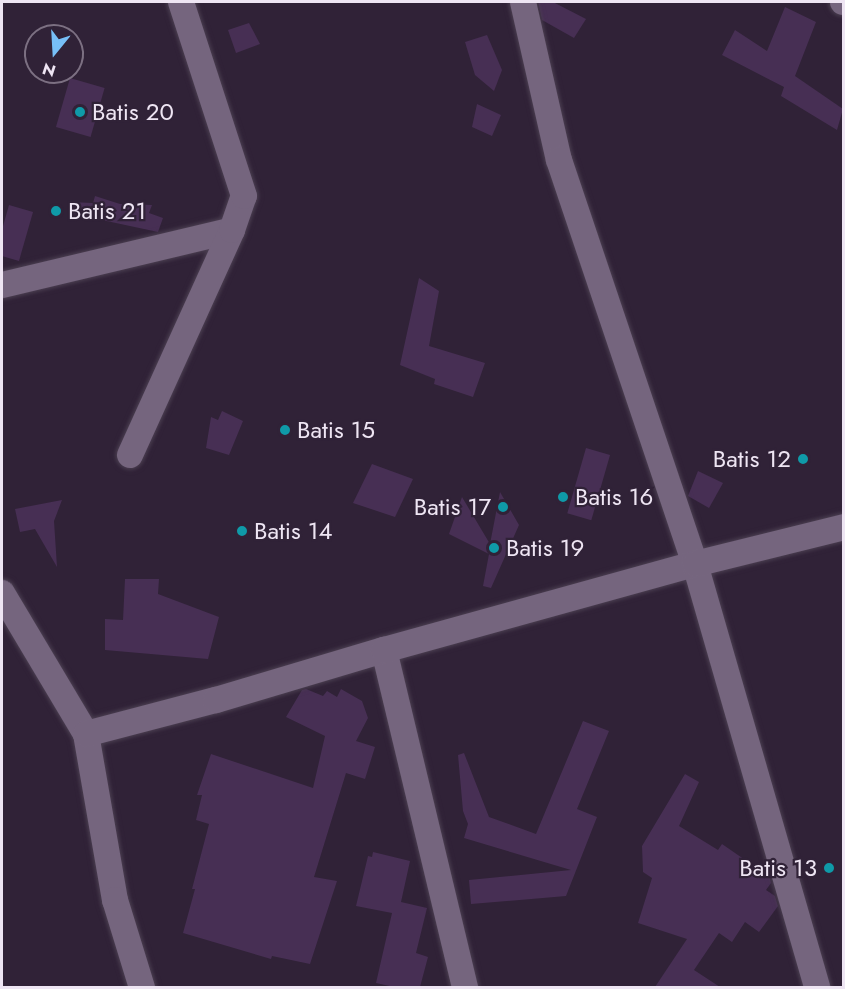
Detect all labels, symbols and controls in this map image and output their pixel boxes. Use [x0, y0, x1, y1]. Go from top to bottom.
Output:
north arrow [24, 24, 84, 84]
text: N [39, 57, 59, 83]
place label: Batis 20 [92, 98, 174, 126]
marker: Batis 20 [73, 105, 87, 119]
place label: Batis 21 [68, 197, 146, 225]
marker: Batis 21 [49, 204, 63, 218]
place label: Batis 15 [297, 416, 375, 444]
marker: Batis 15 [278, 423, 292, 437]
place label: Batis 12 [713, 445, 791, 473]
marker: Batis 12 [796, 452, 810, 466]
place label: Batis 16 [575, 483, 653, 511]
marker: Batis 16 [556, 490, 570, 504]
place label: Batis 17 [414, 493, 491, 521]
marker: Batis 17 [496, 500, 510, 514]
place label: Batis 14 [254, 517, 333, 545]
marker: Batis 14 [235, 524, 249, 538]
place label: Batis 19 [506, 534, 584, 562]
marker: Batis 19 [487, 541, 501, 555]
place label: Batis 13 [739, 854, 817, 882]
marker: Batis 13 [822, 861, 836, 875]

